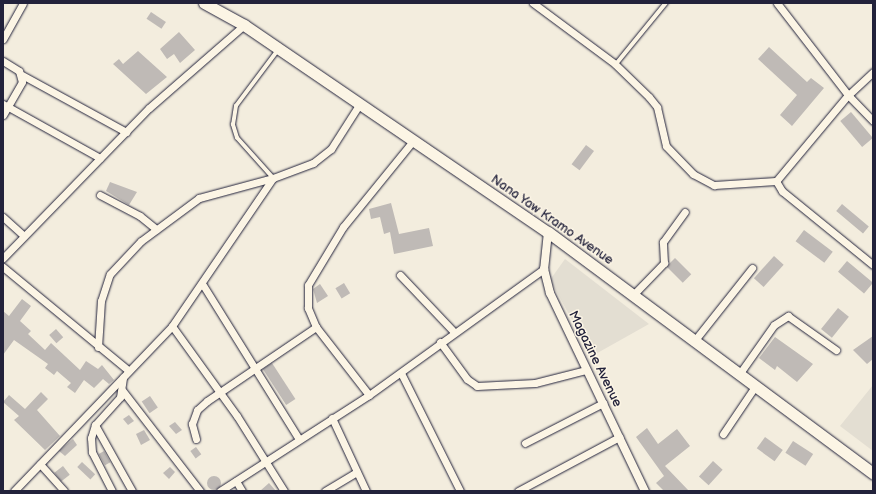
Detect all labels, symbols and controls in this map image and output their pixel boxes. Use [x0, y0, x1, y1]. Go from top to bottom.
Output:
street label: Nana Yaw Kramo Avenue [487, 171, 617, 269]
street label: Magazine Avenue [565, 308, 625, 410]

